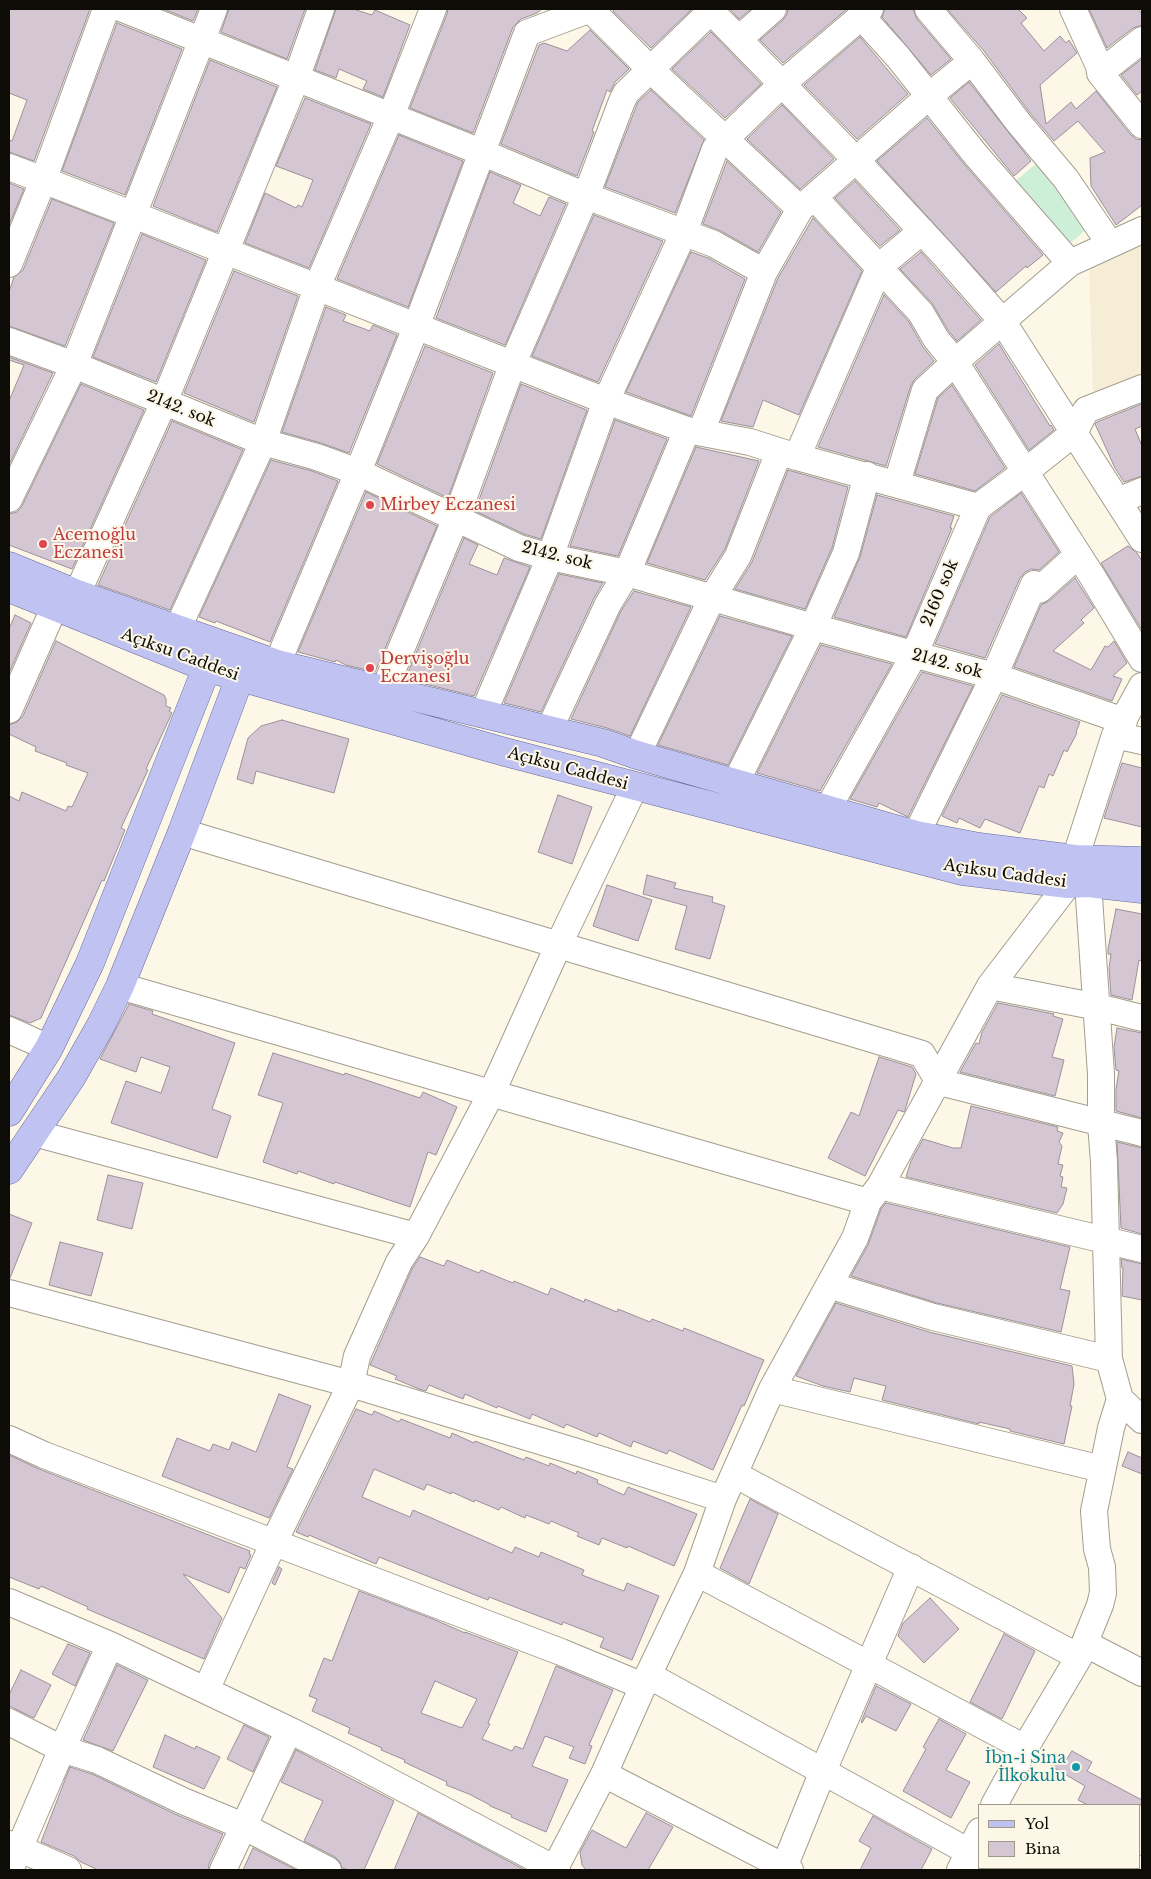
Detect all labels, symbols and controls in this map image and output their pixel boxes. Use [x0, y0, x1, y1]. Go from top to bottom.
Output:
street label: 2142. sok [144, 386, 218, 432]
place label: Mirbey Eczanesi [380, 495, 516, 515]
marker: Mirbey Eczanesi [364, 499, 376, 511]
place label: Acemoğlu Eczanesi [53, 525, 136, 563]
marker: Acemoğlu Eczanesi [37, 538, 49, 550]
street label: 2142. sok [519, 538, 595, 574]
street label: 2160 sok [917, 557, 963, 629]
street label: Açıksu Caddesi [119, 625, 241, 685]
street label: 2142. sok [909, 645, 985, 683]
place label: Dervişoğlu Eczanesi [380, 649, 469, 687]
marker: Dervişoğlu Eczanesi [364, 662, 376, 674]
street label: Açıksu Caddesi [506, 744, 630, 794]
street label: Açıksu Caddesi [942, 856, 1068, 892]
place label: İbn-i Sina İlkokulu [985, 1748, 1066, 1786]
marker: İbn-i Sina İlkokulu [1070, 1761, 1082, 1773]
legend [978, 1804, 1141, 1869]
text: Yol [1025, 1814, 1049, 1833]
text: Bina [1025, 1839, 1060, 1858]

